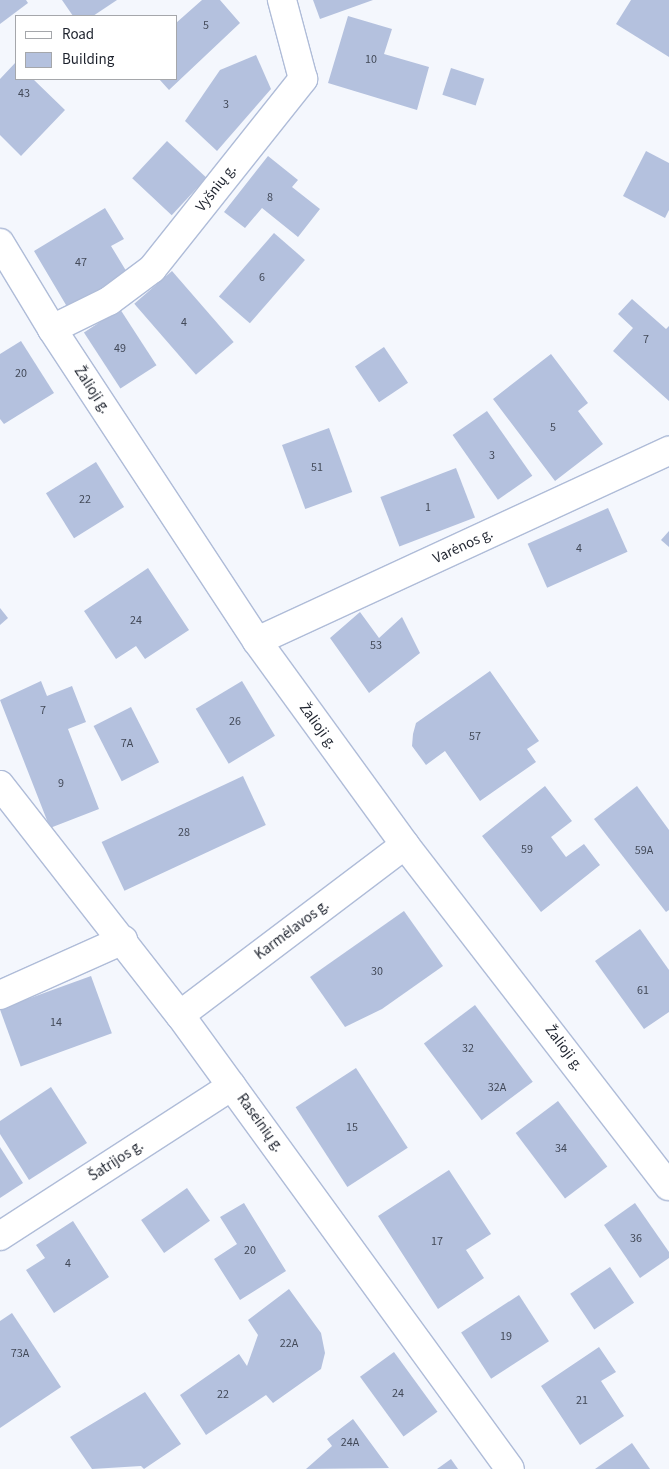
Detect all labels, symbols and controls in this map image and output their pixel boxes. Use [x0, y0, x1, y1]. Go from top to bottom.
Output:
legend [15, 15, 178, 80]
house number: 5 [203, 19, 209, 33]
text: Road [62, 24, 94, 45]
text: Building [62, 49, 114, 70]
house number: 10 [365, 53, 377, 67]
house number: 43 [18, 87, 30, 101]
house number: 3 [223, 98, 229, 112]
street label: Vyšnių g. [192, 161, 240, 215]
house number: 8 [267, 191, 273, 205]
house number: 47 [75, 256, 87, 270]
house number: 6 [259, 271, 265, 285]
house number: 4 [181, 316, 187, 330]
house number: 7 [643, 333, 649, 347]
house number: 49 [114, 342, 126, 356]
street label: Žalioji g. [70, 363, 114, 417]
house number: 20 [15, 367, 27, 381]
house number: 5 [550, 421, 556, 435]
house number: 3 [489, 449, 495, 463]
house number: 51 [311, 461, 323, 475]
house number: 22 [79, 493, 91, 507]
house number: 1 [425, 501, 431, 515]
street label: Varėnos g. [430, 524, 496, 568]
house number: 4 [576, 542, 582, 556]
house number: 24 [130, 614, 142, 628]
house number: 53 [370, 639, 382, 653]
street label: Žalioji g. [295, 699, 341, 753]
house number: 7 [40, 704, 46, 718]
house number: 26 [229, 715, 241, 729]
house number: 57 [469, 730, 481, 744]
house number: 7A [121, 737, 133, 751]
house number: 9 [58, 777, 64, 791]
house number: 28 [178, 826, 190, 840]
house number: 59 [521, 843, 533, 857]
house number: 59A [635, 844, 653, 858]
street label: Karmėlavos g. [251, 896, 333, 964]
house number: 30 [371, 965, 383, 979]
house number: 61 [637, 984, 649, 998]
house number: 14 [50, 1016, 62, 1030]
street label: Žalioji g. [541, 1022, 587, 1074]
house number: 32 [462, 1042, 474, 1056]
house number: 32A [488, 1081, 506, 1095]
street label: Raseinių g. [233, 1090, 287, 1156]
house number: 15 [346, 1121, 358, 1135]
street label: Šatrijos g. [85, 1137, 147, 1185]
house number: 34 [555, 1142, 567, 1156]
house number: 36 [630, 1232, 642, 1246]
house number: 17 [431, 1235, 443, 1249]
house number: 20 [244, 1244, 256, 1258]
house number: 4 [65, 1257, 71, 1271]
house number: 19 [500, 1330, 512, 1344]
house number: 22A [280, 1337, 298, 1351]
house number: 73A [11, 1347, 29, 1361]
house number: 24 [392, 1387, 404, 1401]
house number: 22 [217, 1388, 229, 1402]
house number: 21 [576, 1394, 588, 1408]
house number: 24A [341, 1436, 359, 1450]

